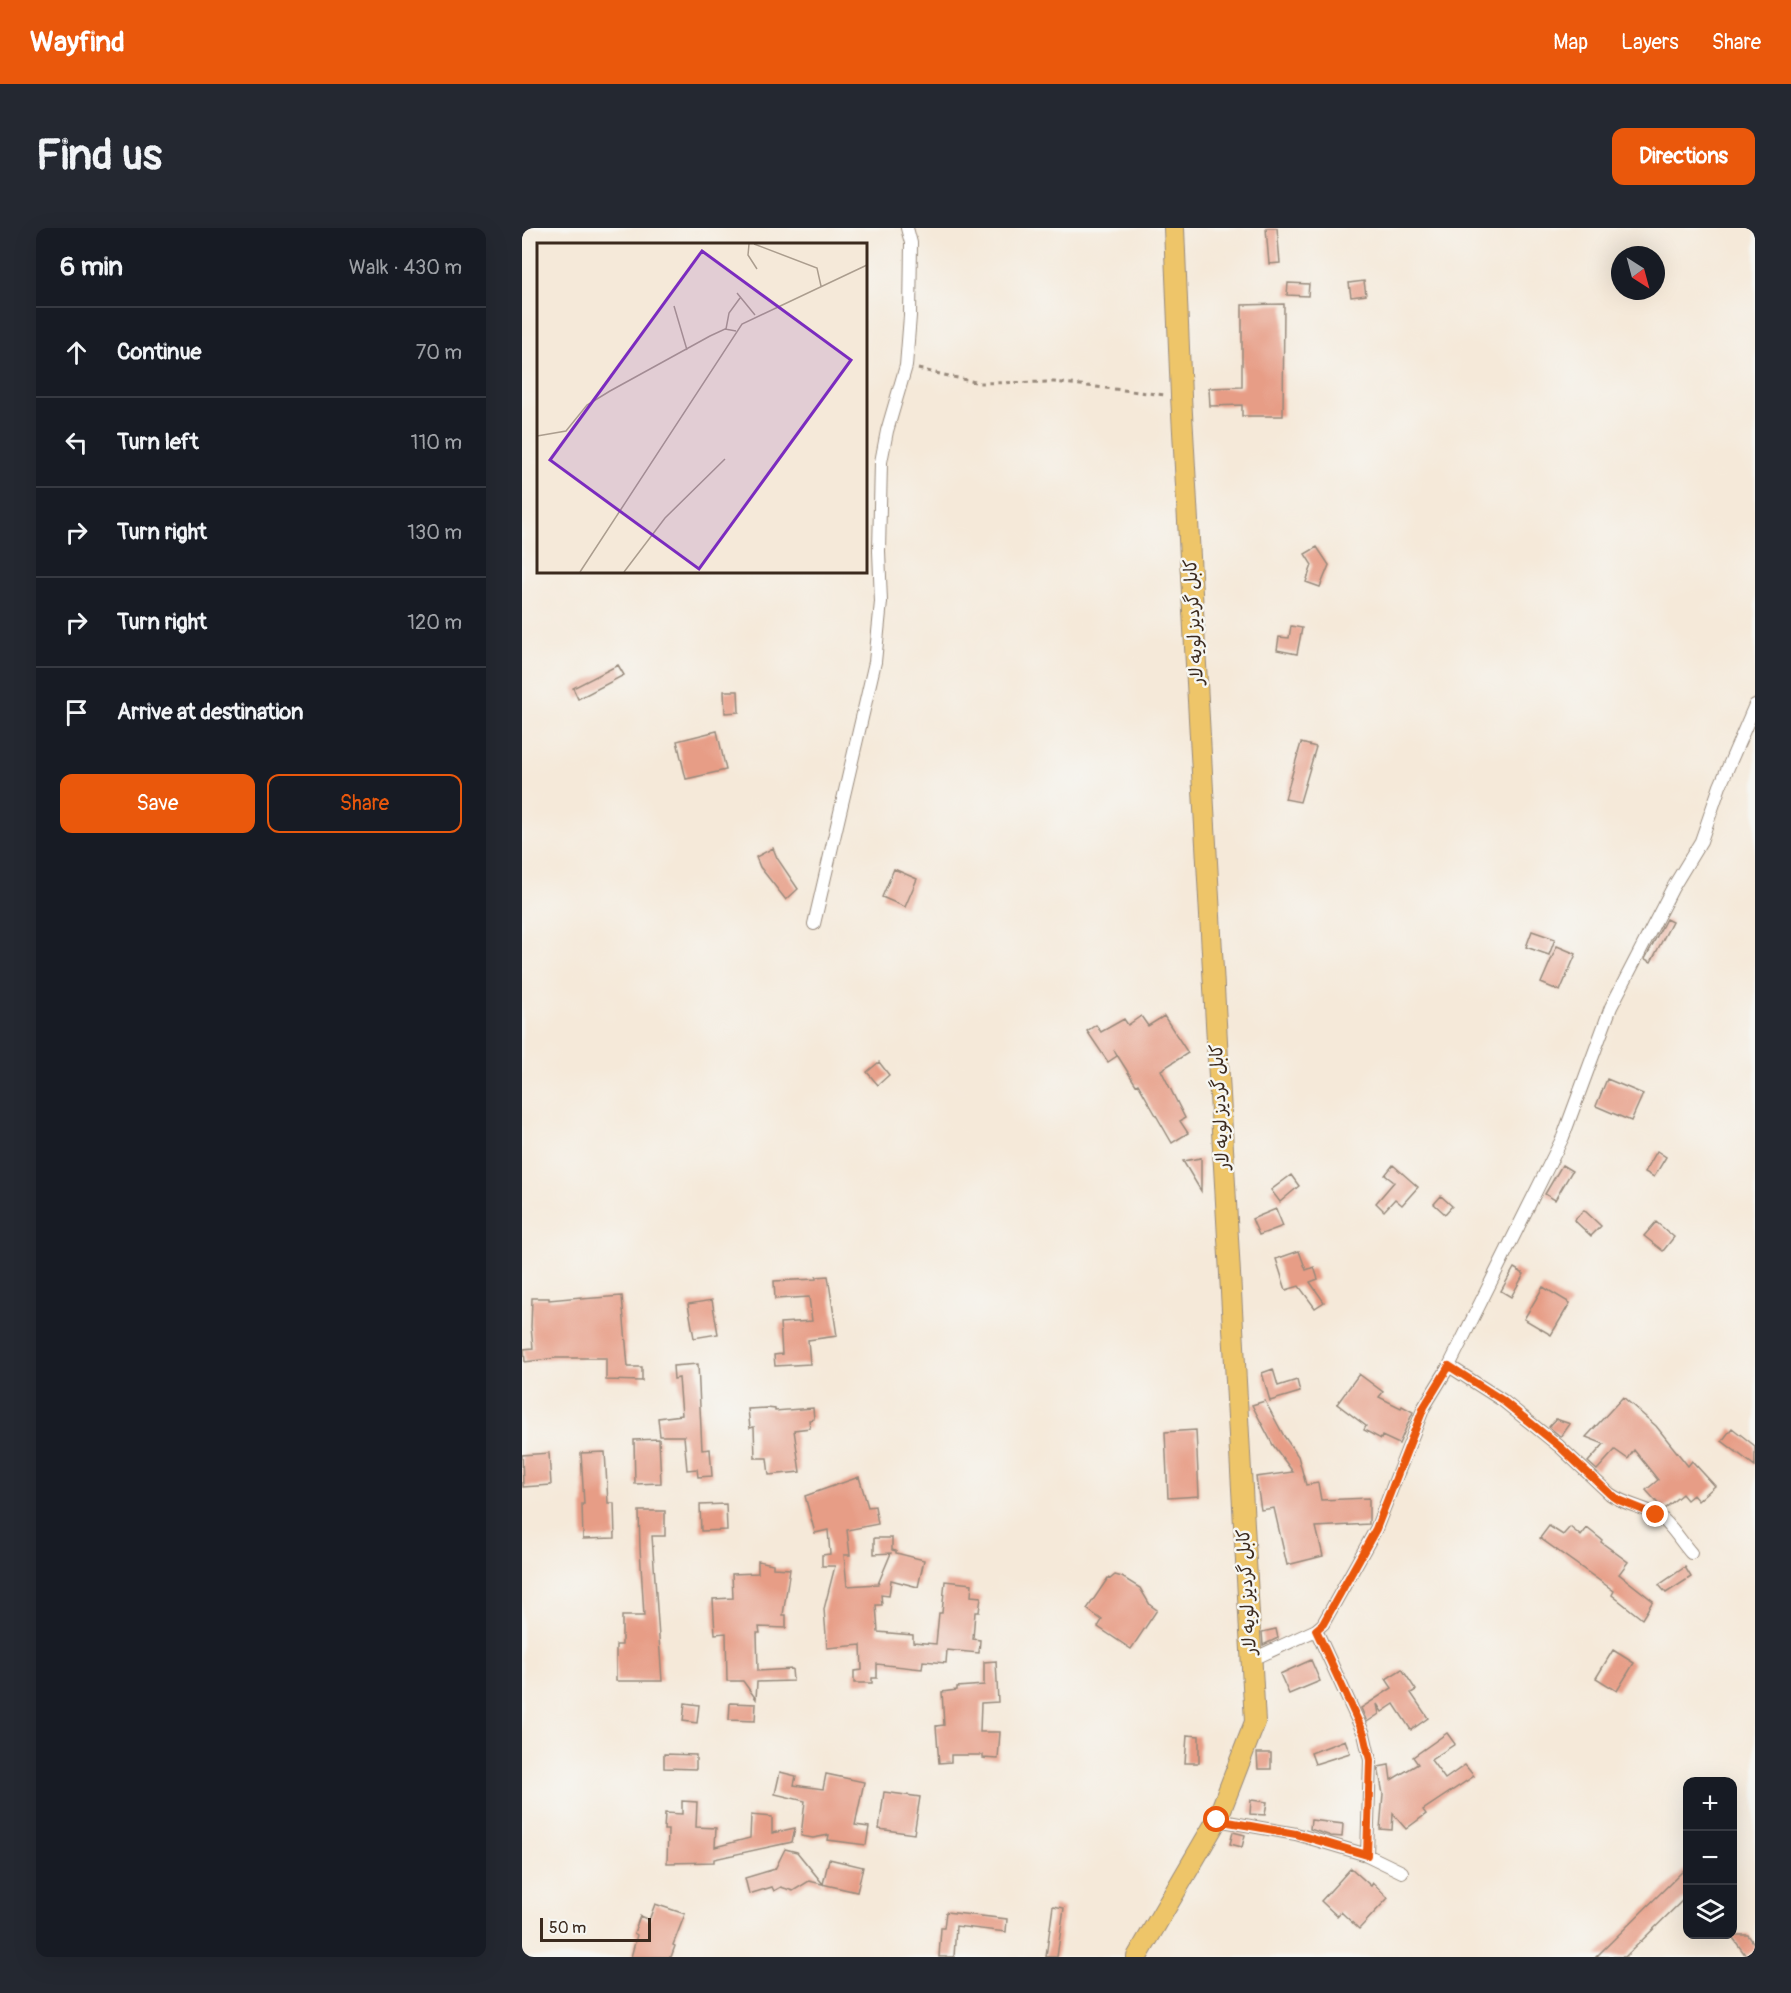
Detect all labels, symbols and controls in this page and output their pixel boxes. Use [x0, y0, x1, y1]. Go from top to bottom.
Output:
text: Wayfind [30, 25, 125, 60]
text: Map [1553, 29, 1588, 56]
text: Layers [1621, 29, 1679, 56]
text: Share [1712, 29, 1761, 56]
button: Directions [1612, 128, 1755, 185]
text: Find us [36, 130, 162, 182]
inset map [537, 243, 867, 573]
north arrow [1611, 246, 1665, 300]
text: 6 min [60, 251, 123, 283]
text: Walk · 430 m [349, 255, 462, 280]
icon: ahead [60, 336, 93, 369]
text: Continue [117, 338, 201, 366]
text: 70 m [416, 340, 462, 365]
icon: left [60, 426, 93, 459]
text: Turn left [117, 428, 199, 456]
text: 110 m [411, 430, 462, 455]
icon: right [60, 516, 93, 549]
text: Turn right [117, 518, 207, 546]
text: 130 m [407, 520, 462, 545]
street label: کابل گردیز لویه لار [1179, 558, 1209, 688]
icon: right [60, 606, 93, 639]
text: Turn right [117, 608, 207, 636]
text: 120 m [407, 610, 462, 635]
icon: arrive [60, 696, 93, 729]
text: Arrive at destination [117, 698, 303, 726]
button: Save [60, 774, 255, 833]
button: Share [267, 774, 462, 833]
street label: کابل گردیز لویه لار [1205, 1043, 1235, 1173]
route end [1642, 1501, 1668, 1527]
street label: کابل گردیز لویه لار [1232, 1528, 1262, 1658]
map controls [1683, 1777, 1737, 1939]
button: + [1683, 1777, 1737, 1831]
route start [1203, 1806, 1229, 1832]
button: − [1683, 1831, 1737, 1885]
button: layers [1683, 1885, 1737, 1939]
scale bar [540, 1915, 651, 1942]
text: 50 m [549, 1918, 586, 1938]

